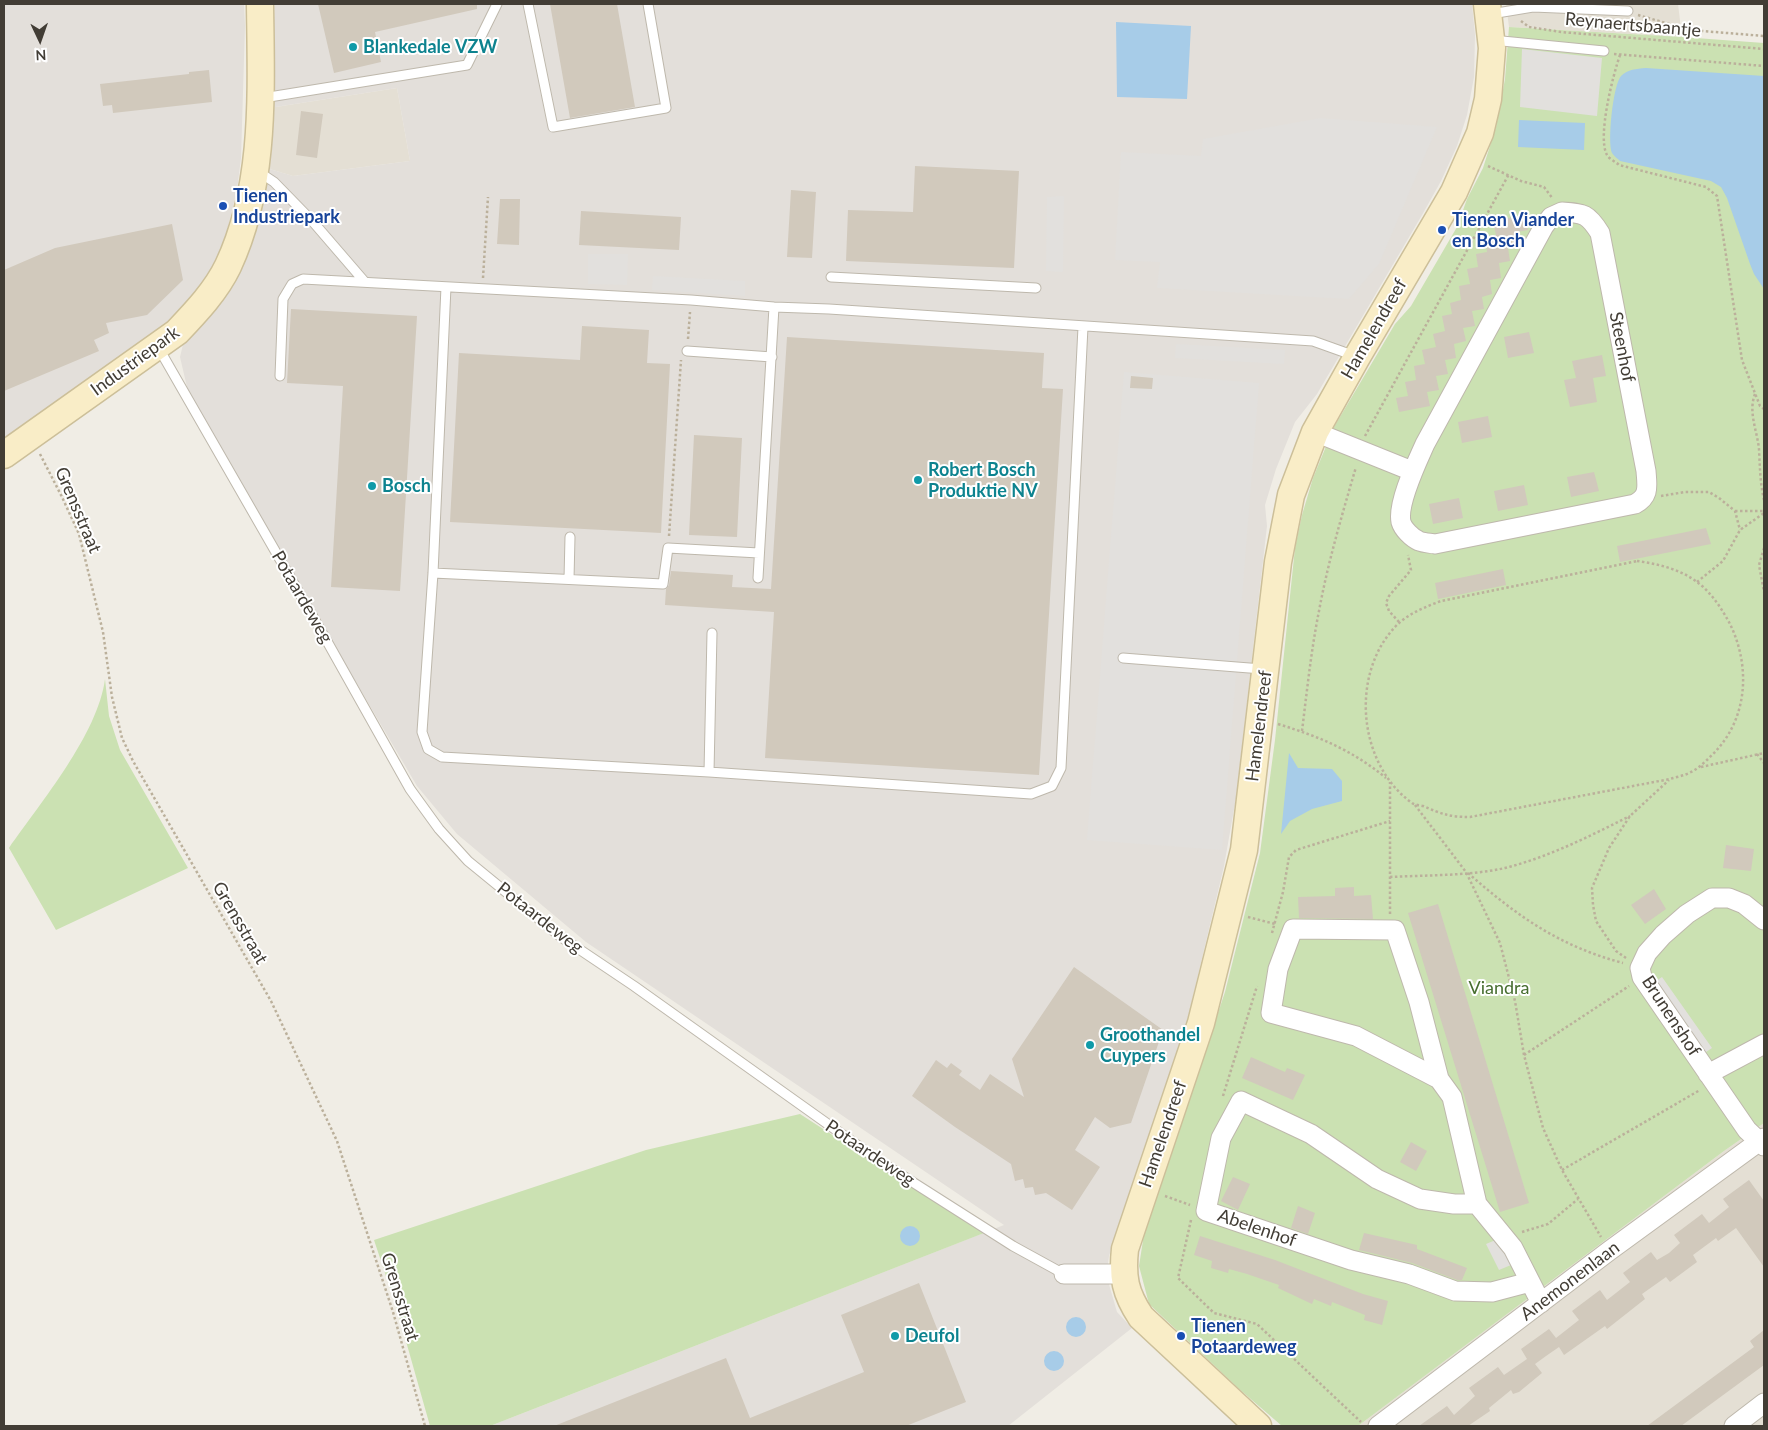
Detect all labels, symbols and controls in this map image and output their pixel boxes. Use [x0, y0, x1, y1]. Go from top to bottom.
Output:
street label: Reynaertsbaantje [1564, 8, 1702, 42]
north arrow [15, 15, 65, 65]
place label: Blankedale VZW [363, 36, 497, 58]
marker: Blankedale VZW [347, 41, 359, 53]
text: N [35, 47, 47, 64]
place label: Tienen Industriepark [233, 185, 340, 228]
marker: Tienen Industriepark [217, 200, 229, 212]
place label: Tienen Viander en Bosch [1452, 209, 1574, 252]
marker: Tienen Viander en Bosch [1436, 224, 1448, 236]
street label: Hamelendreef [1337, 275, 1411, 383]
street label: Steenhof [1605, 310, 1639, 384]
street label: Industriepark [86, 322, 184, 400]
place label: Robert Bosch Produktie NV [928, 459, 1038, 502]
street label: Grensstraat [50, 464, 106, 556]
marker: Robert Bosch Produktie NV [912, 474, 924, 486]
place label: Bosch [382, 475, 431, 497]
marker: Bosch [366, 480, 378, 492]
street label: Potaardeweg [267, 547, 337, 647]
street label: Hamelendreef [1241, 669, 1277, 783]
street label: Grensstraat [208, 878, 272, 968]
street label: Potaardeweg [493, 878, 587, 958]
street label: Brunenshof [1637, 972, 1705, 1060]
park label: Viandra [1469, 977, 1529, 999]
place label: Groothandel Cuypers [1100, 1024, 1200, 1066]
marker: Groothandel Cuypers [1084, 1039, 1096, 1051]
street label: Hamelendreef [1135, 1078, 1191, 1190]
street label: Potaardeweg [821, 1115, 919, 1191]
street label: Abelenhof [1215, 1204, 1299, 1252]
street label: Anemonenlaan [1516, 1237, 1624, 1325]
street label: Grensstraat [376, 1250, 424, 1344]
place label: Tienen Potaardeweg [1191, 1315, 1296, 1358]
place label: Deufol [905, 1325, 959, 1347]
marker: Deufol [889, 1330, 901, 1342]
marker: Tienen Potaardeweg [1175, 1330, 1187, 1342]

